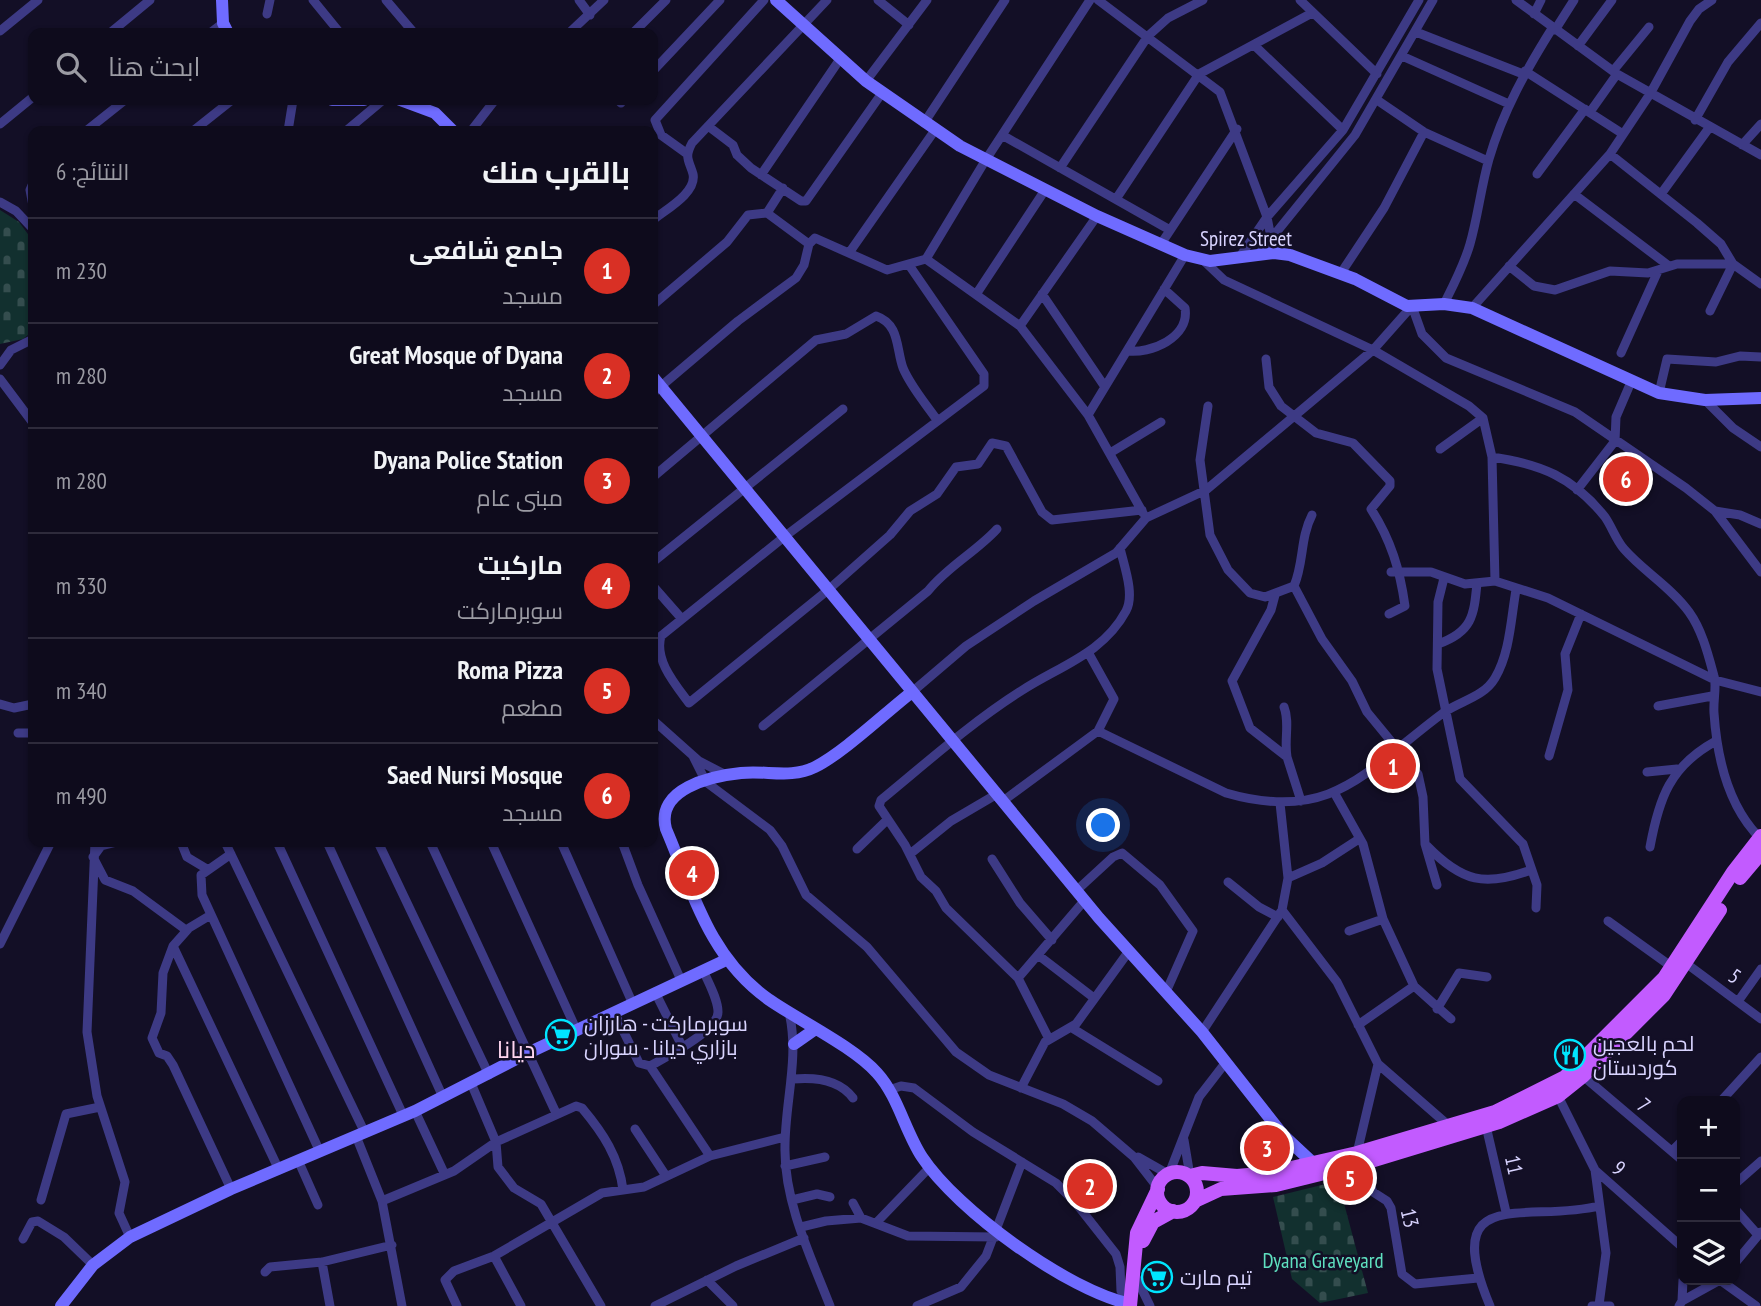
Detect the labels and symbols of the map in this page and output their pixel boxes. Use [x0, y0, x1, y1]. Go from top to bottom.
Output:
street label: Spirez Street [1200, 225, 1292, 252]
pin: 6 [1603, 453, 1649, 505]
pin: 1 [1370, 740, 1416, 792]
your location [1086, 808, 1120, 842]
pin: 4 [669, 847, 715, 899]
street label: 5 [1723, 962, 1747, 990]
place label: سوبرماركت - هارزان بازاري ديانا - سوران [584, 1010, 748, 1064]
supermarket icon: سوبرماركت - هارزان بازاري ديانا - سوران [544, 1018, 578, 1052]
place label: لحم بالعجین کوردستان [1593, 1030, 1694, 1081]
district label: دیانا [497, 1034, 535, 1065]
restaurant icon: لحم بالعجین کوردستان [1553, 1038, 1587, 1072]
street label: 7 [1632, 1092, 1656, 1118]
pin: 3 [1244, 1122, 1290, 1174]
pin: 5 [1327, 1152, 1373, 1204]
street label: 11 [1499, 1153, 1529, 1177]
street label: 9 [1607, 1155, 1631, 1181]
pin: 2 [1067, 1160, 1113, 1212]
street label: 13 [1395, 1206, 1425, 1230]
park label: Dyana Graveyard [1262, 1247, 1384, 1274]
supermarket icon: تیم مارت [1140, 1260, 1174, 1294]
place label: تیم مارت [1180, 1264, 1252, 1292]

